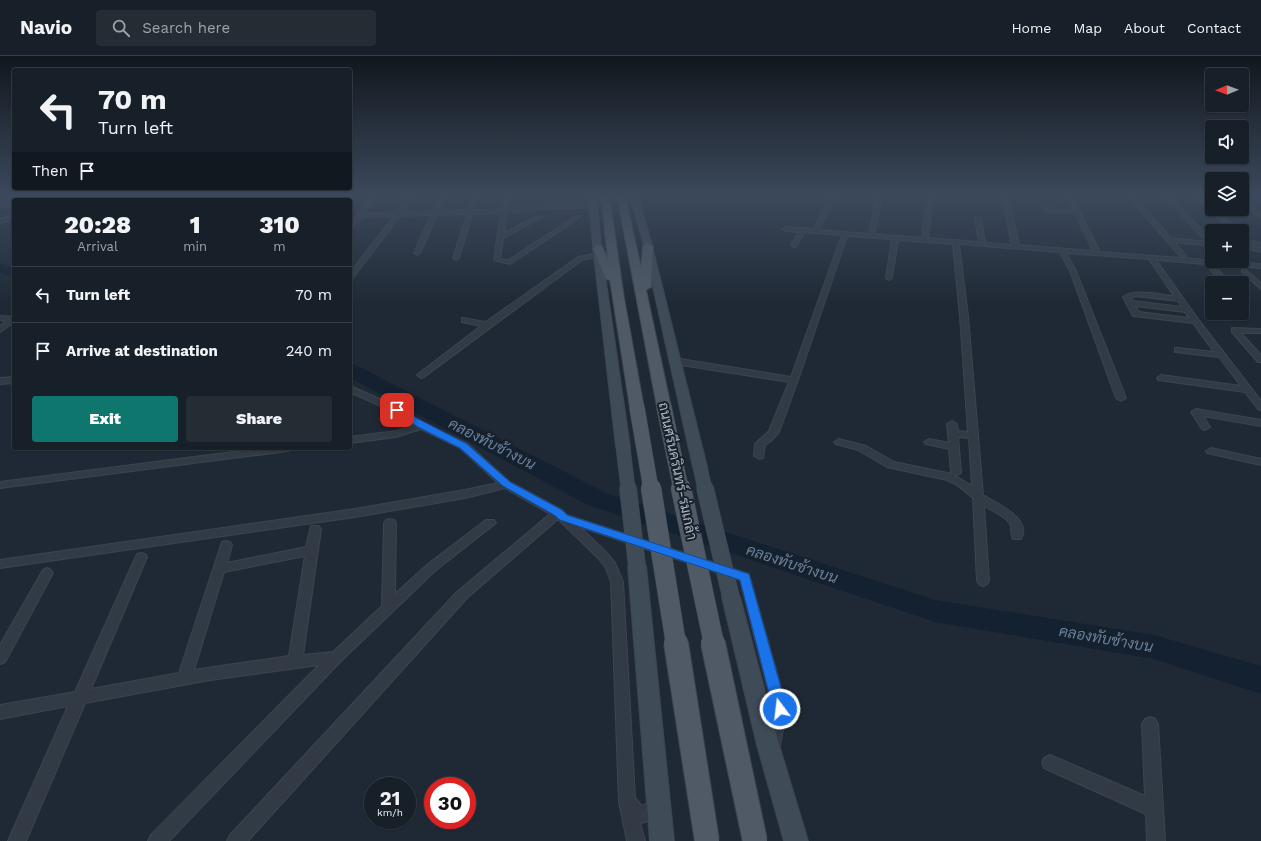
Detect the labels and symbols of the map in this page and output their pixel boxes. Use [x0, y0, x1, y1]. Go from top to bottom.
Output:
north arrow [1205, 68, 1249, 112]
pin [380, 393, 414, 427]
street label: ถนนศรีนครินทร์-ร่มเกล้า [656, 401, 701, 541]
water label: คลองทับช้างบน [445, 413, 539, 474]
water label: คลองทับช้างบน [744, 540, 841, 587]
water label: คลองทับช้างบน [1058, 621, 1155, 656]
position arrow [759, 688, 801, 730]
speed limit sign: 30 [424, 777, 476, 829]

